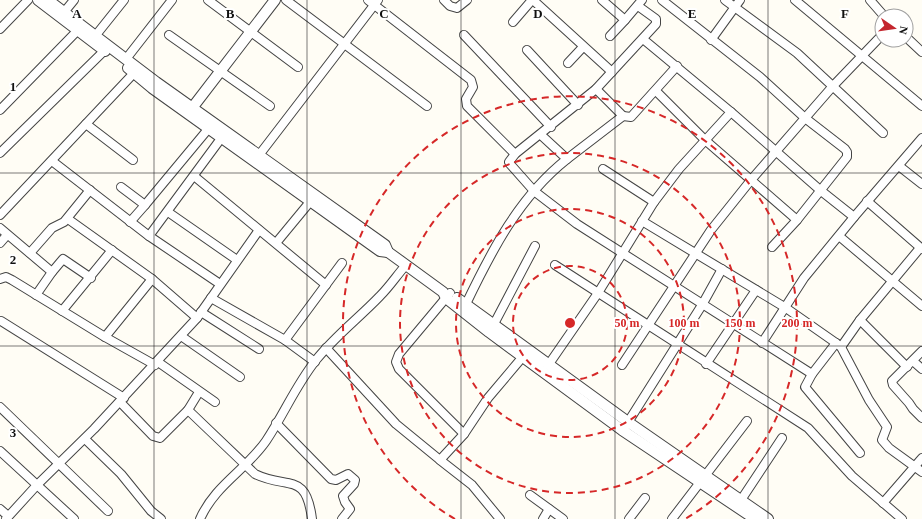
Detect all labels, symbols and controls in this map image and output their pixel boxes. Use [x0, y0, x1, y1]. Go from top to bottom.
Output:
text: A [72, 6, 82, 21]
text: B [226, 6, 235, 21]
text: C [379, 6, 389, 21]
text: D [533, 6, 543, 21]
text: E [688, 6, 696, 21]
text: F [841, 6, 849, 21]
north arrow [874, 8, 914, 48]
text: N [897, 25, 910, 36]
text: 1 [10, 79, 16, 94]
text: 2 [10, 252, 16, 267]
centre of rings [563, 316, 577, 330]
text: 50 m [615, 316, 640, 330]
text: 100 m [669, 316, 700, 330]
text: 150 m [725, 316, 756, 330]
text: 200 m [782, 316, 813, 330]
text: 3 [10, 425, 17, 440]

